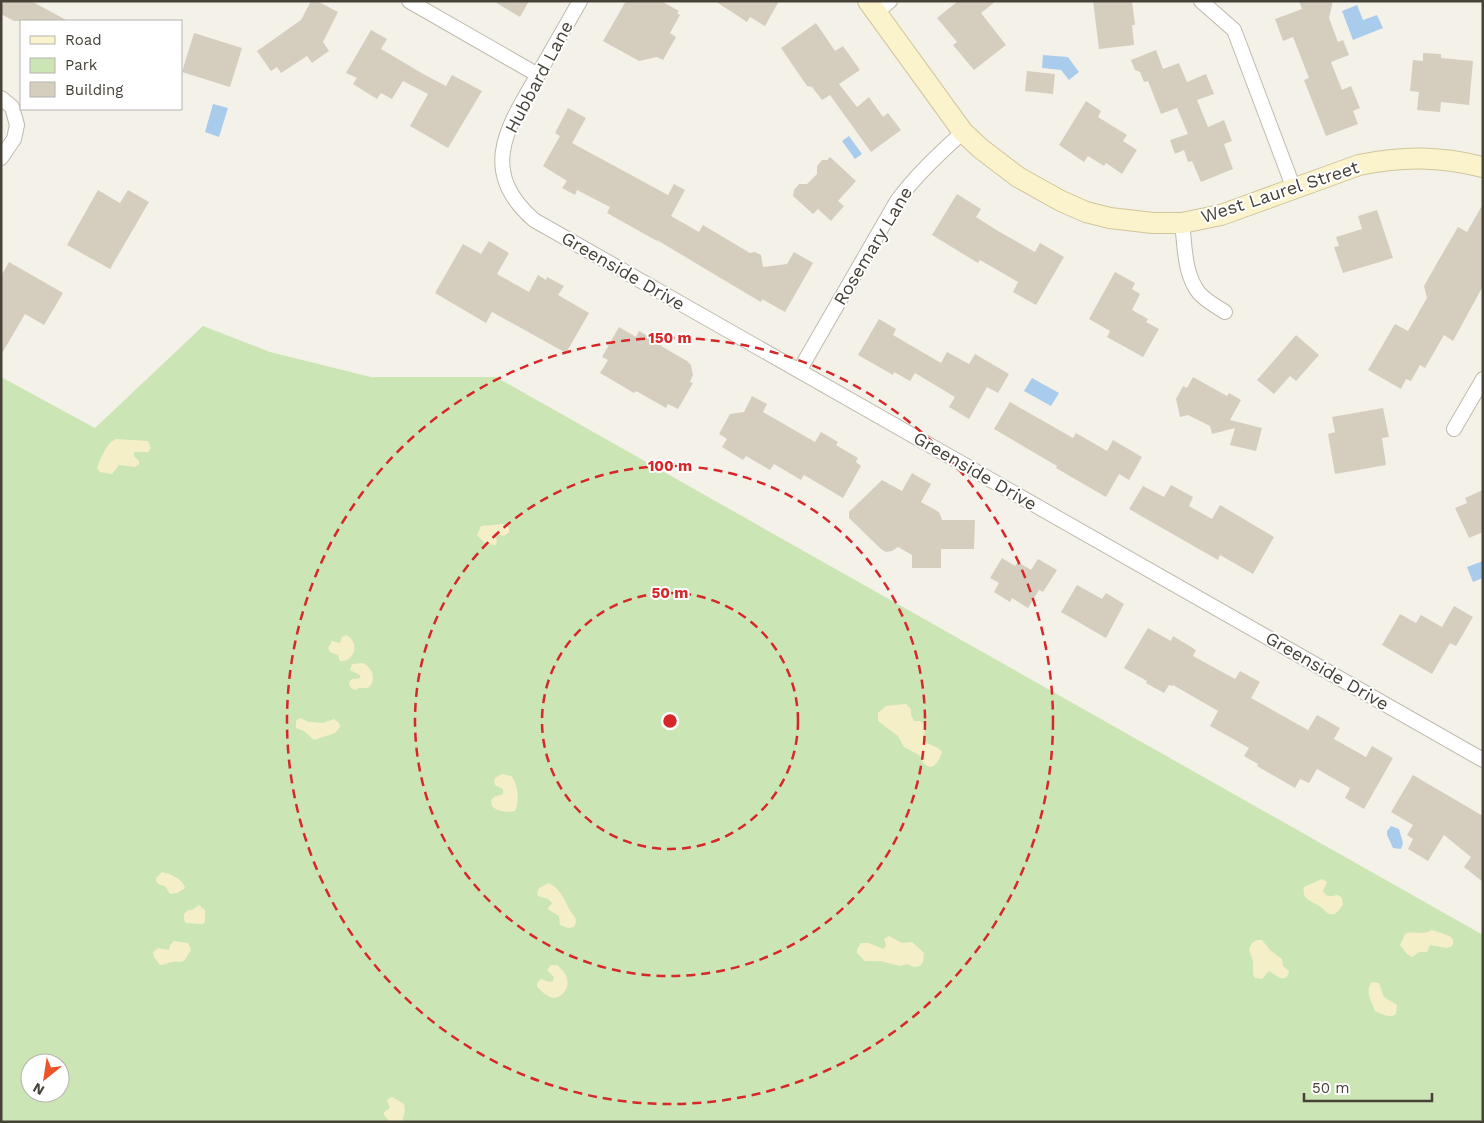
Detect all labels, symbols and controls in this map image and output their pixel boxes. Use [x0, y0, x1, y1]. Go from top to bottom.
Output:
street label: Hubbard Lane [500, 17, 577, 136]
legend [20, 20, 182, 110]
text: Road [65, 31, 102, 49]
text: Park [65, 56, 98, 74]
text: Building [65, 81, 123, 99]
street label: West Laurel Street [1198, 156, 1362, 227]
street label: Rosemary Lane [829, 183, 916, 309]
street label: Greenside Drive [558, 227, 689, 314]
text: 150 m [648, 329, 692, 347]
street label: Greenside Drive [910, 427, 1041, 514]
text: 100 m [648, 457, 692, 475]
text: 50 m [652, 584, 688, 602]
street label: Greenside Drive [1262, 627, 1393, 714]
centre of rings [661, 712, 679, 730]
north arrow [20, 1053, 70, 1103]
scale bar [1304, 1070, 1432, 1102]
text: 50 m [1312, 1079, 1349, 1097]
text: N [30, 1080, 47, 1099]

